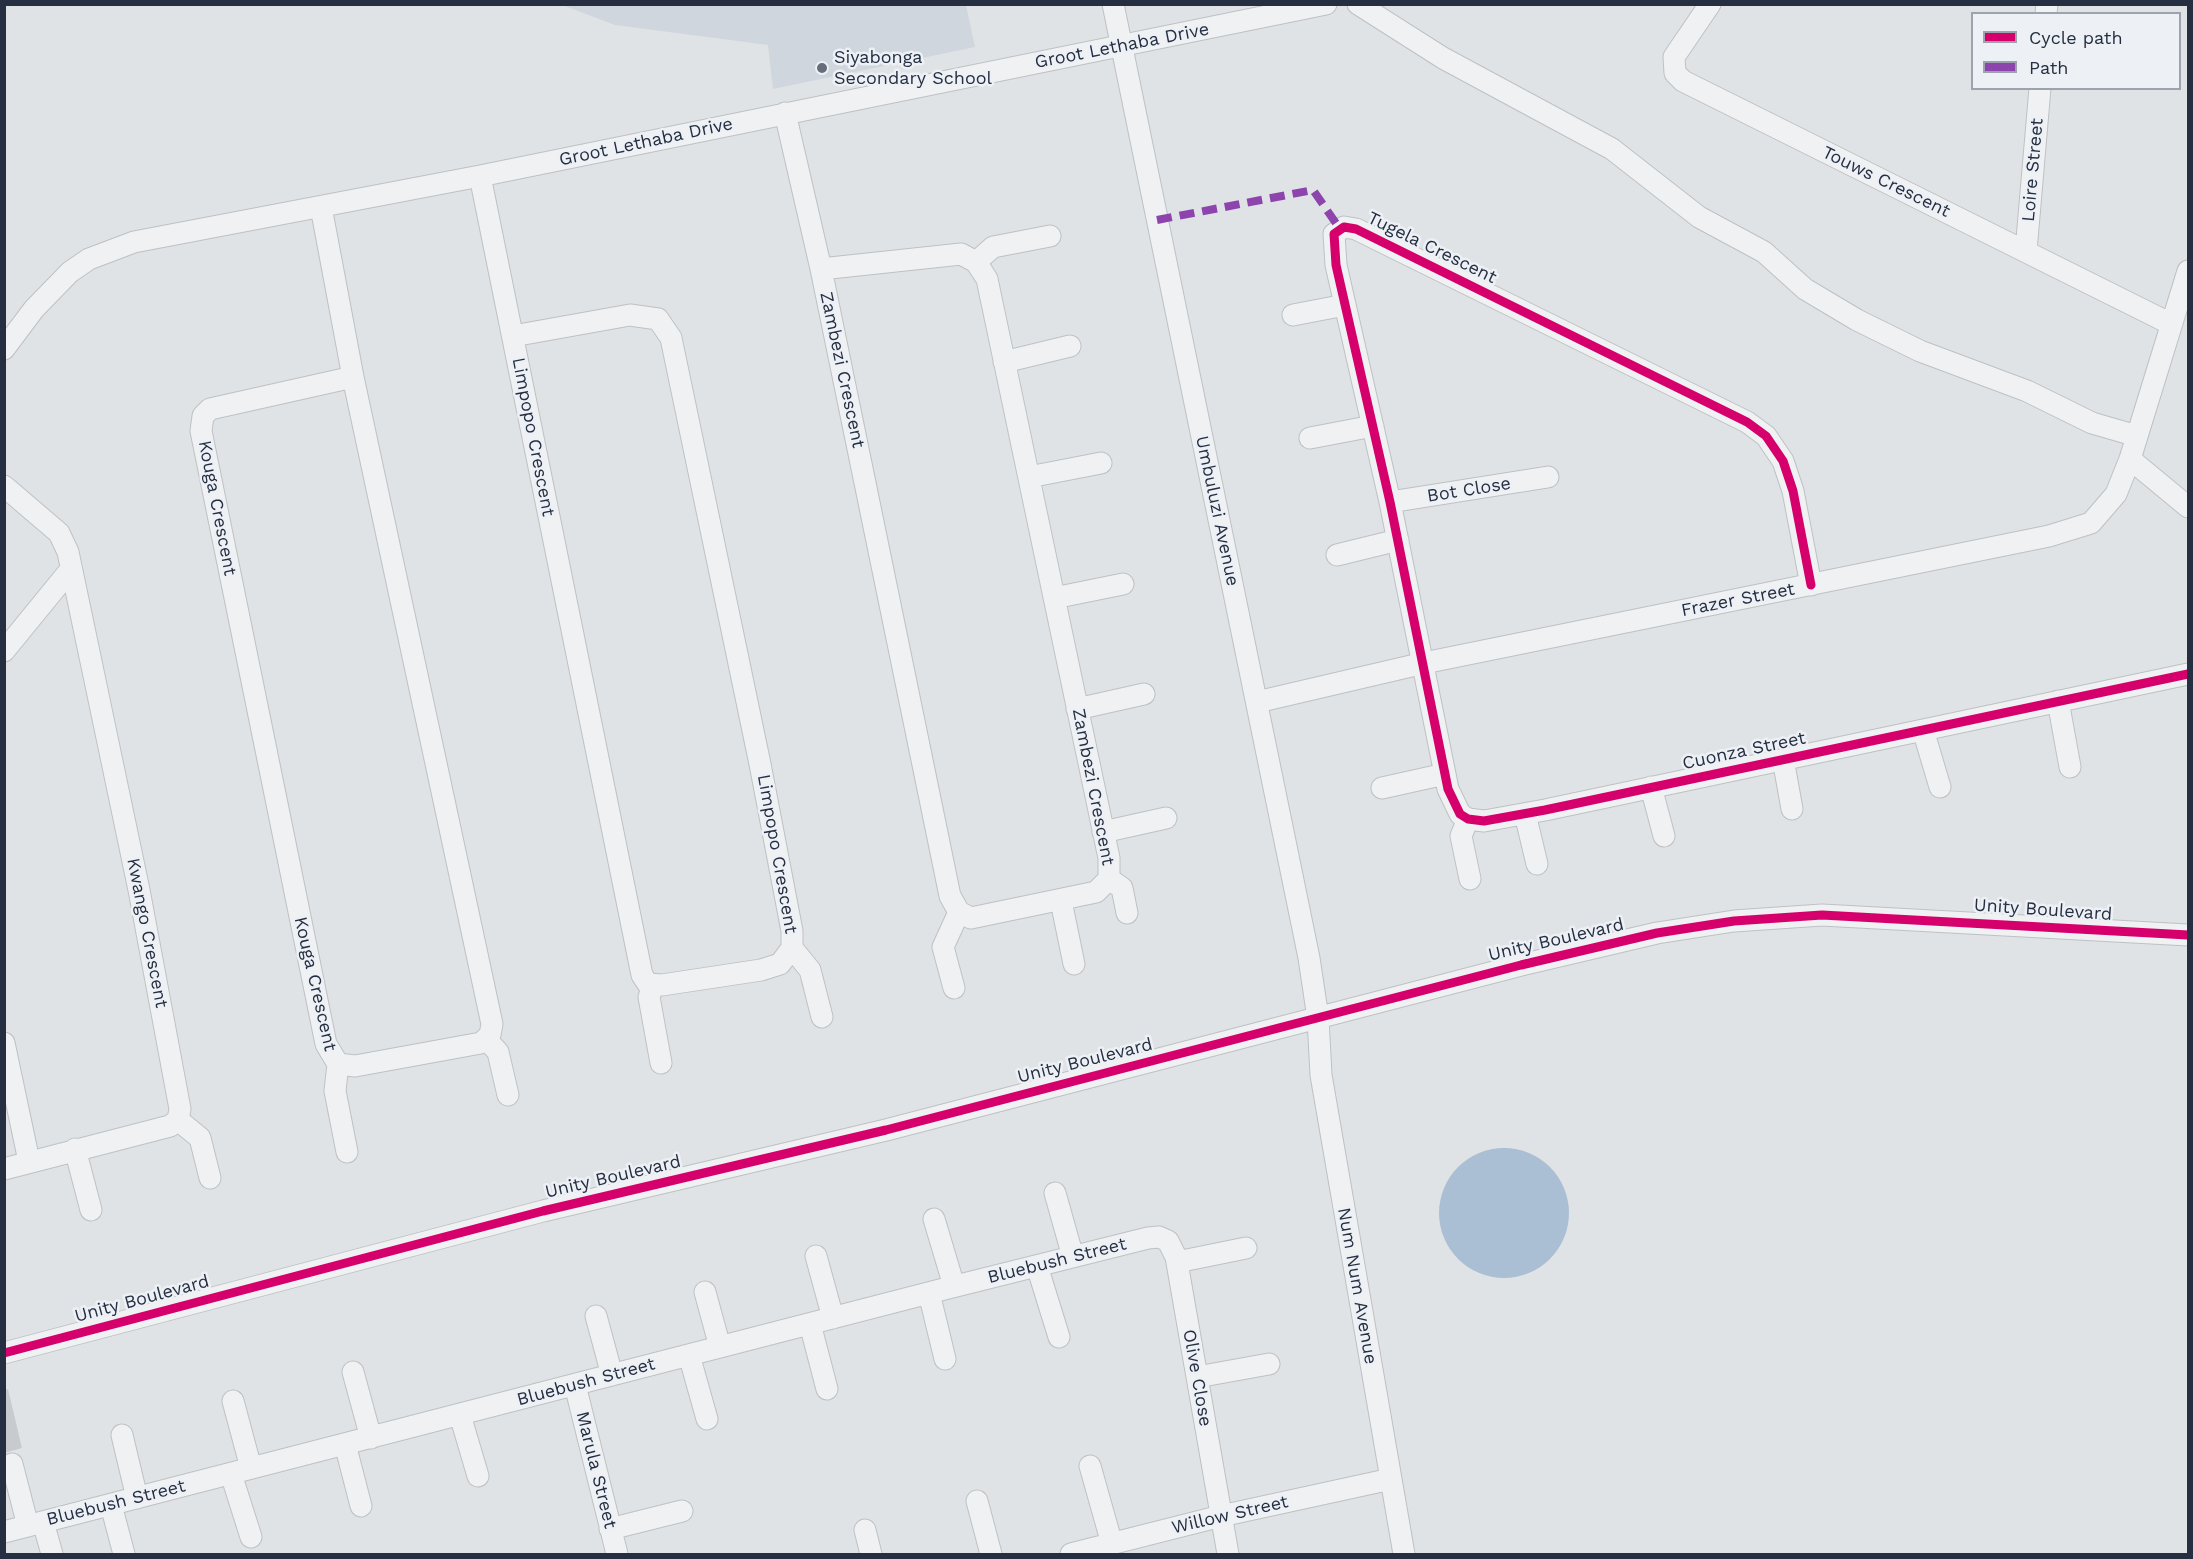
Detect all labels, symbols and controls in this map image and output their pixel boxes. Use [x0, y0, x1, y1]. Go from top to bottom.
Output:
legend [1971, 12, 2181, 90]
street label: Groot Lethaba Drive [1033, 19, 1211, 73]
text: Cycle path [2029, 27, 2123, 48]
place label: Siyabonga Secondary School [834, 47, 992, 90]
text: Path [2029, 57, 2069, 78]
marker: Siyabonga Secondary School [815, 61, 829, 75]
street label: Groot Lethaba Drive [557, 113, 735, 171]
street label: Loire Street [2018, 117, 2048, 223]
street label: Touws Crescent [1819, 142, 1953, 222]
street label: Tugela Crescent [1364, 207, 1500, 289]
street label: Zambezi Crescent [815, 290, 869, 450]
street label: Limpopo Crescent [507, 356, 559, 518]
street label: Umbuluzi Avenue [1191, 434, 1243, 588]
street label: Kouga Crescent [193, 439, 241, 577]
street label: Bot Close [1426, 473, 1512, 507]
street label: Frazer Street [1679, 578, 1797, 622]
street label: Zambezi Crescent [1067, 707, 1119, 867]
street label: Cuonza Street [1680, 727, 1808, 775]
street label: Limpopo Crescent [752, 773, 802, 935]
street label: Kwango Crescent [122, 856, 172, 1010]
street label: Unity Boulevard [1973, 894, 2113, 926]
street label: Unity Boulevard [1486, 914, 1626, 966]
street label: Kouga Crescent [289, 915, 341, 1053]
street label: Unity Boulevard [1015, 1034, 1155, 1088]
street label: Unity Boulevard [543, 1151, 683, 1203]
street label: Num Num Avenue [1333, 1206, 1381, 1366]
street label: Bluebush Street [985, 1233, 1129, 1289]
street label: Unity Boulevard [72, 1271, 212, 1327]
street label: Olive Close [1178, 1328, 1216, 1428]
street label: Bluebush Street [515, 1353, 657, 1411]
street label: Marula Street [571, 1409, 621, 1531]
street label: Bluebush Street [44, 1475, 188, 1531]
street label: Willow Street [1170, 1491, 1290, 1539]

